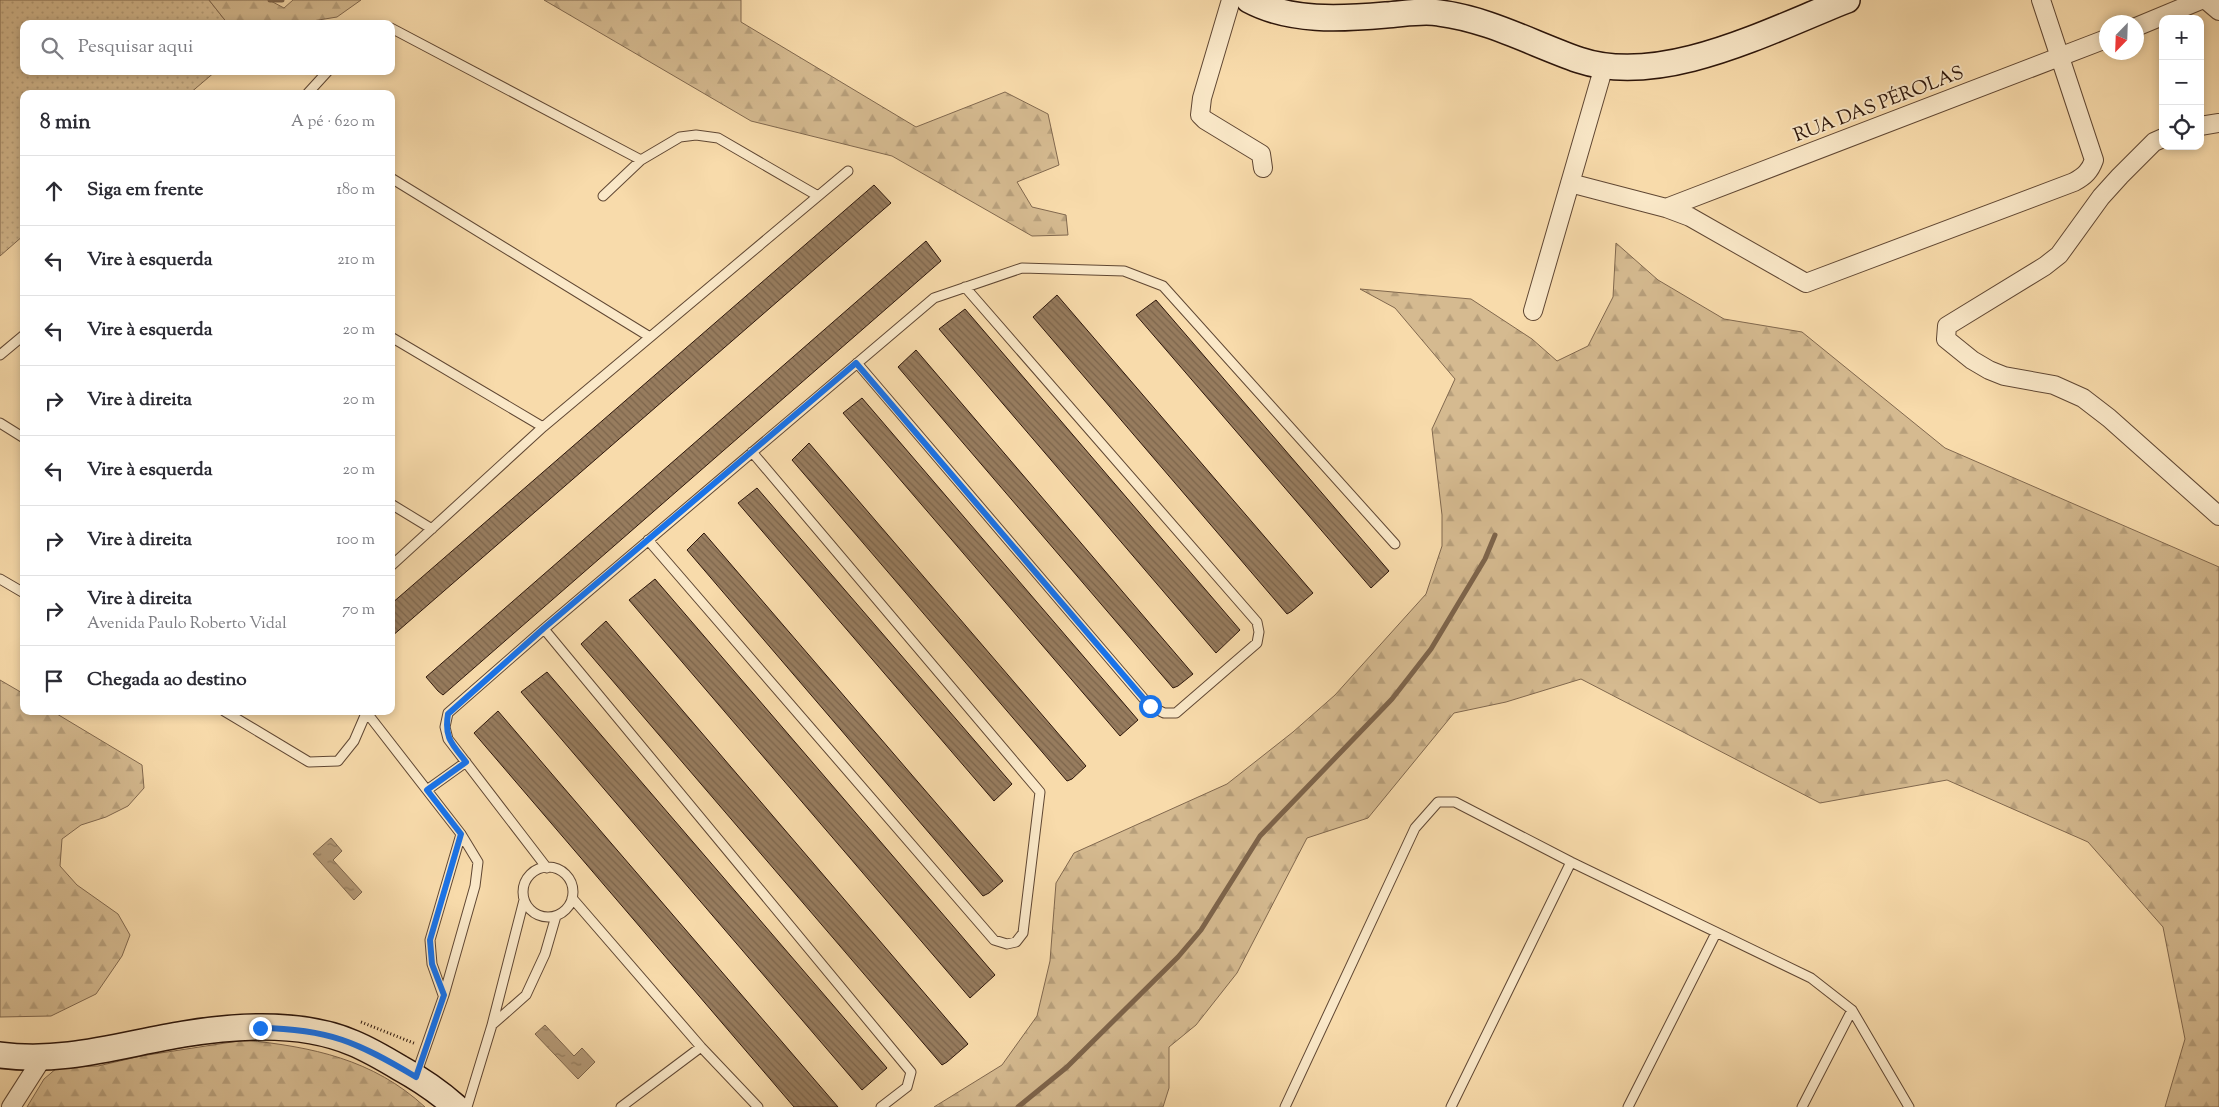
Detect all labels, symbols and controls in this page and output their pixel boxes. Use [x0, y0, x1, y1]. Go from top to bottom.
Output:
north arrow [2099, 15, 2144, 60]
map controls [2159, 15, 2204, 150]
button: + [2159, 15, 2204, 60]
search box [20, 20, 395, 75]
icon: search [38, 34, 66, 62]
text: Pesquisar aqui [78, 34, 193, 61]
street label: RUA DAS PÉROLAS [1790, 60, 1968, 150]
button: − [2159, 60, 2204, 105]
button: locate [2159, 105, 2204, 150]
text: 8 min [40, 108, 91, 138]
text: A pé · 620 m [291, 111, 375, 134]
icon: ahead [40, 177, 68, 205]
text: Siga em frente [87, 177, 203, 204]
text: 180 m [336, 179, 375, 202]
icon: left [40, 247, 68, 275]
text: Vire à esquerda [87, 247, 213, 274]
text: 210 m [337, 249, 375, 272]
icon: left [40, 317, 68, 345]
text: Vire à esquerda [87, 317, 213, 344]
text: 20 m [342, 319, 375, 342]
icon: right [40, 387, 68, 415]
text: Vire à direita [87, 387, 192, 414]
text: 20 m [342, 389, 375, 412]
icon: left [40, 457, 68, 485]
text: Vire à esquerda [87, 457, 213, 484]
text: 20 m [342, 459, 375, 482]
icon: right [40, 527, 68, 555]
text: Vire à direita [87, 527, 192, 554]
text: 100 m [336, 529, 375, 552]
text: Vire à direita [87, 586, 192, 613]
icon: right [40, 597, 68, 625]
text: 70 m [342, 599, 375, 622]
text: Avenida Paulo Roberto Vidal [87, 613, 287, 636]
icon: arrive [40, 667, 68, 695]
text: Chegada ao destino [87, 667, 247, 694]
route start [1139, 695, 1162, 718]
route end [249, 1017, 272, 1040]

